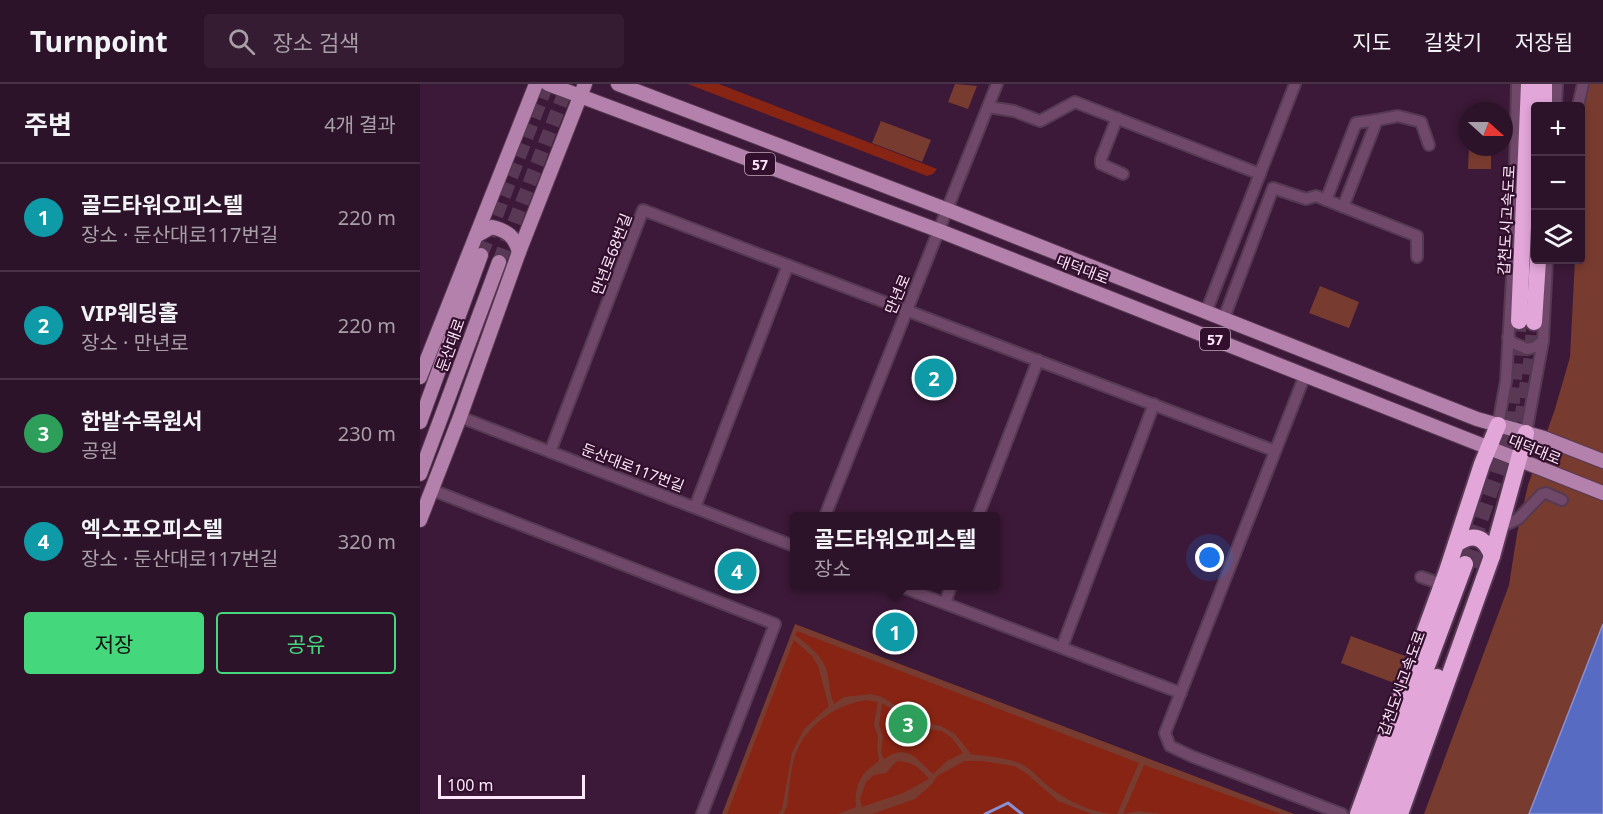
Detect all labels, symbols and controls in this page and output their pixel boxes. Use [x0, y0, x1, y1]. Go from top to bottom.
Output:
search box [204, 14, 624, 68]
text: Turnpoint [30, 22, 168, 60]
icon: search [225, 25, 258, 58]
text: 장소 검색 [273, 27, 359, 57]
text: 지도 [1352, 28, 1391, 56]
text: 길찾기 [1424, 28, 1482, 56]
text: 저장됨 [1515, 28, 1573, 56]
north arrow [1459, 102, 1513, 156]
map controls [1531, 102, 1585, 264]
button: + [1531, 102, 1585, 156]
text: 주변 [24, 106, 72, 142]
text: 4개 결과 [324, 111, 396, 138]
road number: 57 [745, 153, 775, 175]
button: − [1531, 156, 1585, 210]
street label: 갑천도시고속도로 [1493, 164, 1519, 276]
text: 골드타워오피스텔 [81, 189, 243, 219]
text: 1 [38, 204, 49, 231]
text: 220 m [338, 204, 396, 231]
street label: 만년로68번길 [586, 210, 636, 298]
button: layers [1531, 210, 1585, 264]
text: 장소 · 둔산대로117번길 [81, 221, 278, 248]
street label: 대덕대로 [1054, 250, 1112, 288]
street label: 만년로 [880, 271, 914, 317]
text: VIP웨딩홀 [81, 297, 178, 327]
text: 2 [38, 312, 49, 339]
text: 220 m [338, 312, 396, 339]
street label: 둔산대로 [431, 316, 469, 374]
road number: 57 [1200, 328, 1230, 350]
text: 장소 · 만년로 [81, 329, 189, 356]
pin: 2 [914, 356, 954, 400]
text: 한밭수목원서 [81, 405, 202, 435]
text: 3 [38, 420, 49, 447]
text: 230 m [338, 420, 396, 447]
street label: 대덕대로 [1506, 429, 1564, 469]
text: 공원 [81, 437, 118, 464]
street label: 둔산대로117번길 [579, 438, 687, 496]
popup [790, 512, 1000, 590]
text: 엑스포오피스텔 [81, 513, 223, 543]
text: 골드타워오피스텔 [814, 523, 976, 553]
text: 4 [38, 528, 49, 555]
text: 320 m [338, 528, 396, 555]
your location [1195, 543, 1224, 572]
text: 장소 · 둔산대로117번길 [81, 545, 278, 572]
pin: 4 [718, 548, 756, 594]
text: 장소 [814, 555, 851, 582]
pin: 1 [876, 610, 914, 654]
button: 저장 [24, 612, 204, 674]
button: 공유 [216, 612, 396, 674]
street label: 갑천도시고속도로 [1373, 628, 1429, 738]
pin: 3 [888, 702, 928, 746]
scale bar [438, 772, 585, 800]
text: 100 m [447, 774, 494, 796]

